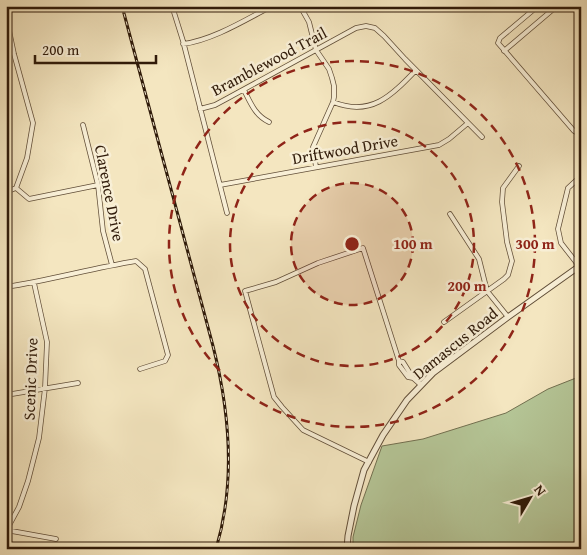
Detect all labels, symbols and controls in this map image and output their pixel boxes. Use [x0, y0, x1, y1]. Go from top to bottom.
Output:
street label: Bramblewood Trail [207, 20, 332, 102]
scale bar [35, 32, 156, 64]
text: 200 m [42, 39, 80, 60]
street label: Driftwood Drive [290, 128, 400, 170]
street label: Clarence Drive [89, 143, 131, 243]
text: 100 m [393, 233, 433, 254]
text: 300 m [515, 233, 555, 254]
centre of rings [343, 235, 361, 253]
text: 200 m [447, 275, 487, 296]
street label: Damascus Road [407, 301, 503, 385]
street label: Scenic Drive [17, 337, 43, 421]
north arrow [504, 472, 554, 522]
text: N [529, 480, 551, 500]

